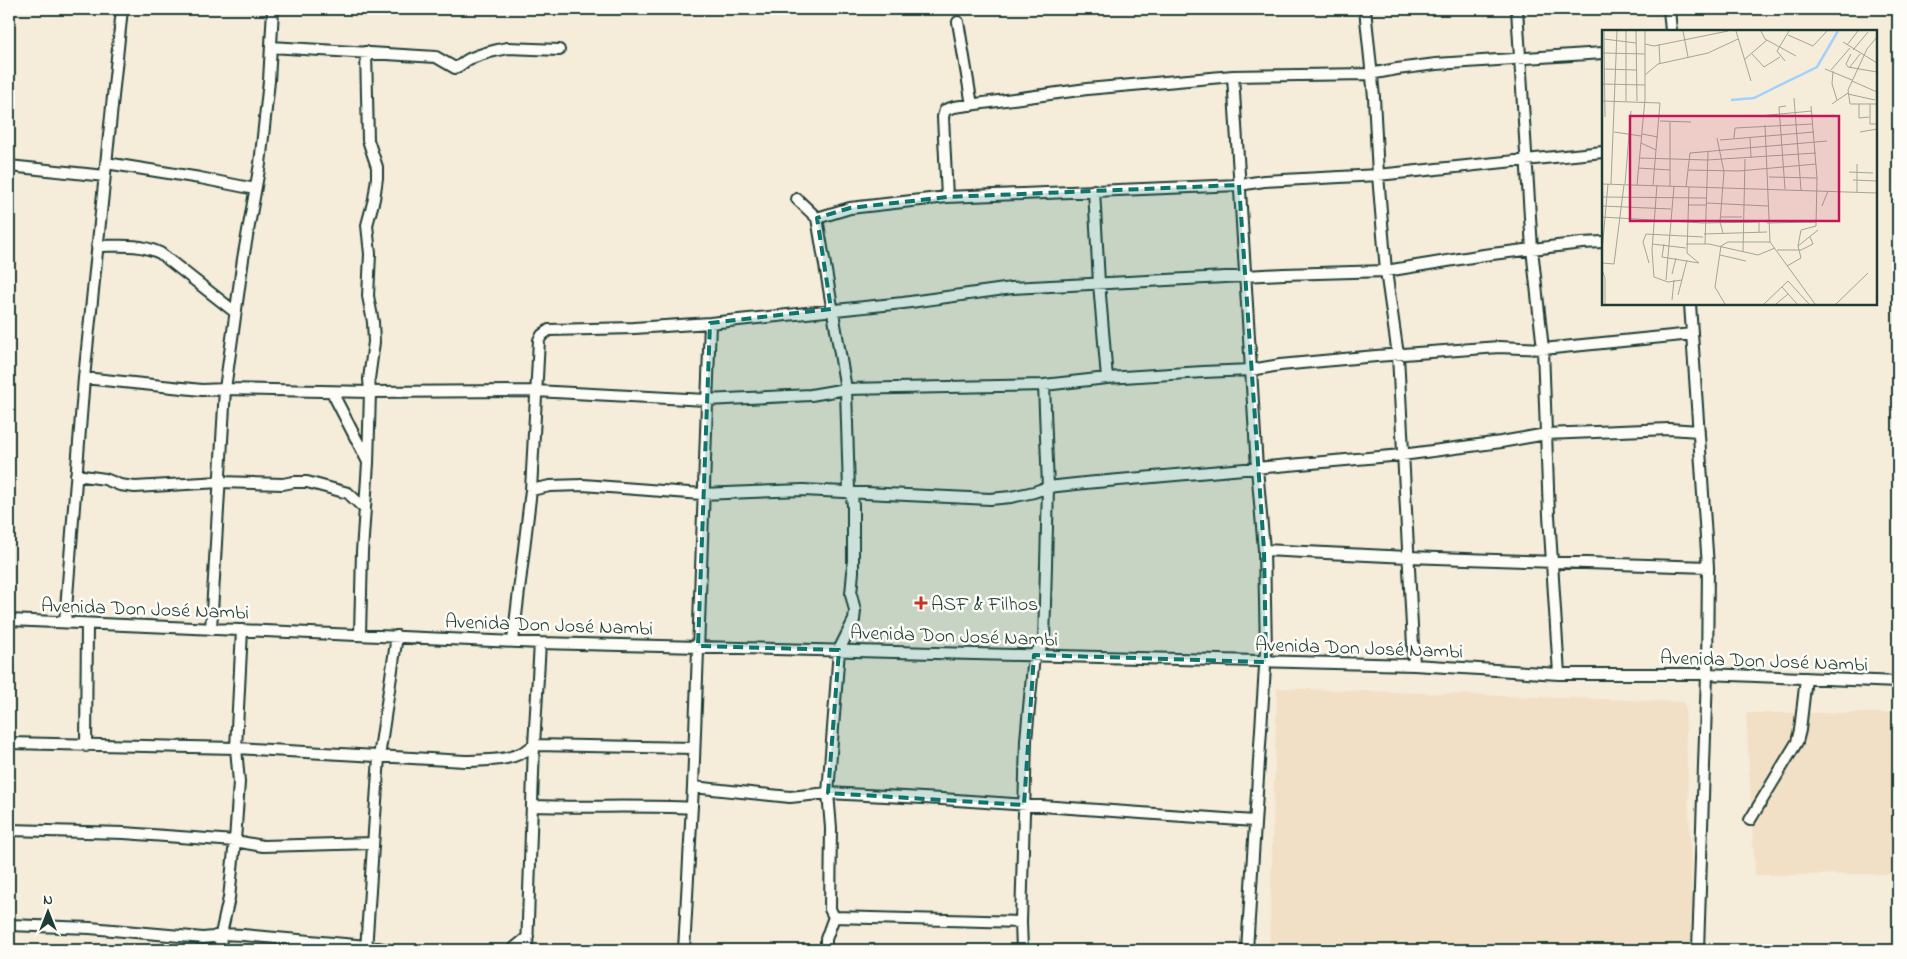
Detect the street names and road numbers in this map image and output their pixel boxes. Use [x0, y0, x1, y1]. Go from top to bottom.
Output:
street label: Avenida Don José Nambi [40, 592, 250, 629]
street label: Avenida Don José Nambi [444, 608, 654, 645]
street label: Avenida Don José Nambi [849, 619, 1059, 656]
street label: Avenida Don José Nambi [1254, 631, 1464, 668]
street label: Avenida Don José Nambi [1659, 644, 1869, 681]

